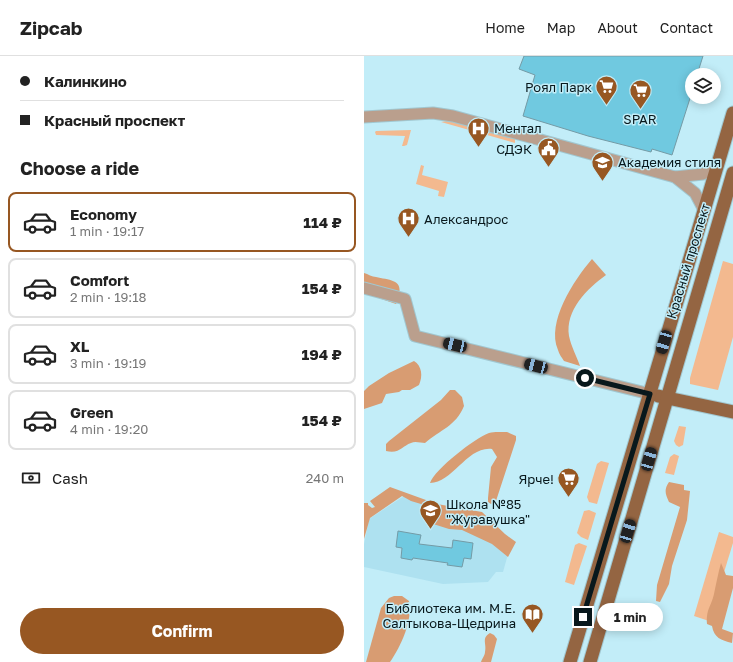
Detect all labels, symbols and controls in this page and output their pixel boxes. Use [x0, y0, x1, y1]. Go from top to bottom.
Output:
text: Zipcab [20, 16, 83, 39]
text: Home [485, 19, 525, 36]
text: Map [547, 19, 575, 36]
text: About [597, 19, 638, 36]
text: Contact [660, 19, 713, 36]
map controls [685, 68, 721, 104]
button: layers [685, 68, 721, 104]
text: Калинкино [44, 72, 127, 90]
supermarket icon: Роял Парк [594, 74, 620, 107]
supermarket icon: SPAR [627, 78, 653, 111]
place label: Роял Парк [525, 79, 593, 95]
text: Красный проспект [44, 111, 185, 129]
place label: SPAR [623, 111, 657, 127]
hospital icon: Ментал [466, 115, 492, 148]
place label: Ментал [494, 120, 542, 136]
public building icon: СДЭК [535, 136, 561, 169]
place label: СДЭК [496, 141, 532, 157]
school or university icon: Академия стиля [590, 149, 616, 182]
place label: Академия стиля [618, 154, 721, 170]
text: Choose a ride [20, 157, 139, 179]
street label: Красный проспект [663, 201, 713, 321]
icon: car [22, 204, 58, 240]
text: Economy [70, 205, 137, 223]
hospital icon: Александрос [395, 206, 421, 239]
place label: Александрос [424, 211, 508, 227]
text: 114 ₽ [303, 213, 342, 231]
text: 1 min · 19:17 [70, 223, 144, 239]
icon: car [22, 270, 58, 306]
text: Comfort [70, 271, 129, 289]
text: 154 ₽ [302, 279, 342, 297]
text: 2 min · 19:18 [70, 289, 146, 305]
car [655, 329, 673, 355]
icon: car [22, 336, 58, 372]
car [442, 336, 468, 354]
text: XL [70, 337, 89, 355]
text: 194 ₽ [301, 345, 342, 363]
text: 3 min · 19:19 [70, 355, 146, 371]
car [523, 357, 549, 375]
route start [576, 369, 594, 387]
icon: car [22, 402, 58, 438]
text: Green [70, 403, 113, 421]
text: 154 ₽ [302, 411, 342, 429]
text: 4 min · 19:20 [70, 421, 148, 437]
car [640, 446, 658, 472]
supermarket icon: Ярче! [556, 466, 582, 499]
icon: cash [20, 467, 42, 489]
text: Cash [52, 469, 88, 487]
text: 240 m [306, 470, 344, 486]
place label: Ярче! [518, 471, 554, 487]
place label: Школа №85 "Журавушка" [446, 496, 530, 527]
school or university icon: Школа №85 "Журавушка" [417, 498, 443, 531]
car [619, 518, 637, 544]
place label: Библиотека им. М.Е. Салтыкова-Щедрина [382, 600, 516, 631]
library icon: Библиотека им. М.Е. Салтыкова-Щедрина [519, 602, 545, 635]
callout: 1 min [597, 603, 663, 631]
button: Confirm [20, 608, 344, 654]
route end [574, 608, 592, 626]
text: 1 min [614, 609, 646, 625]

